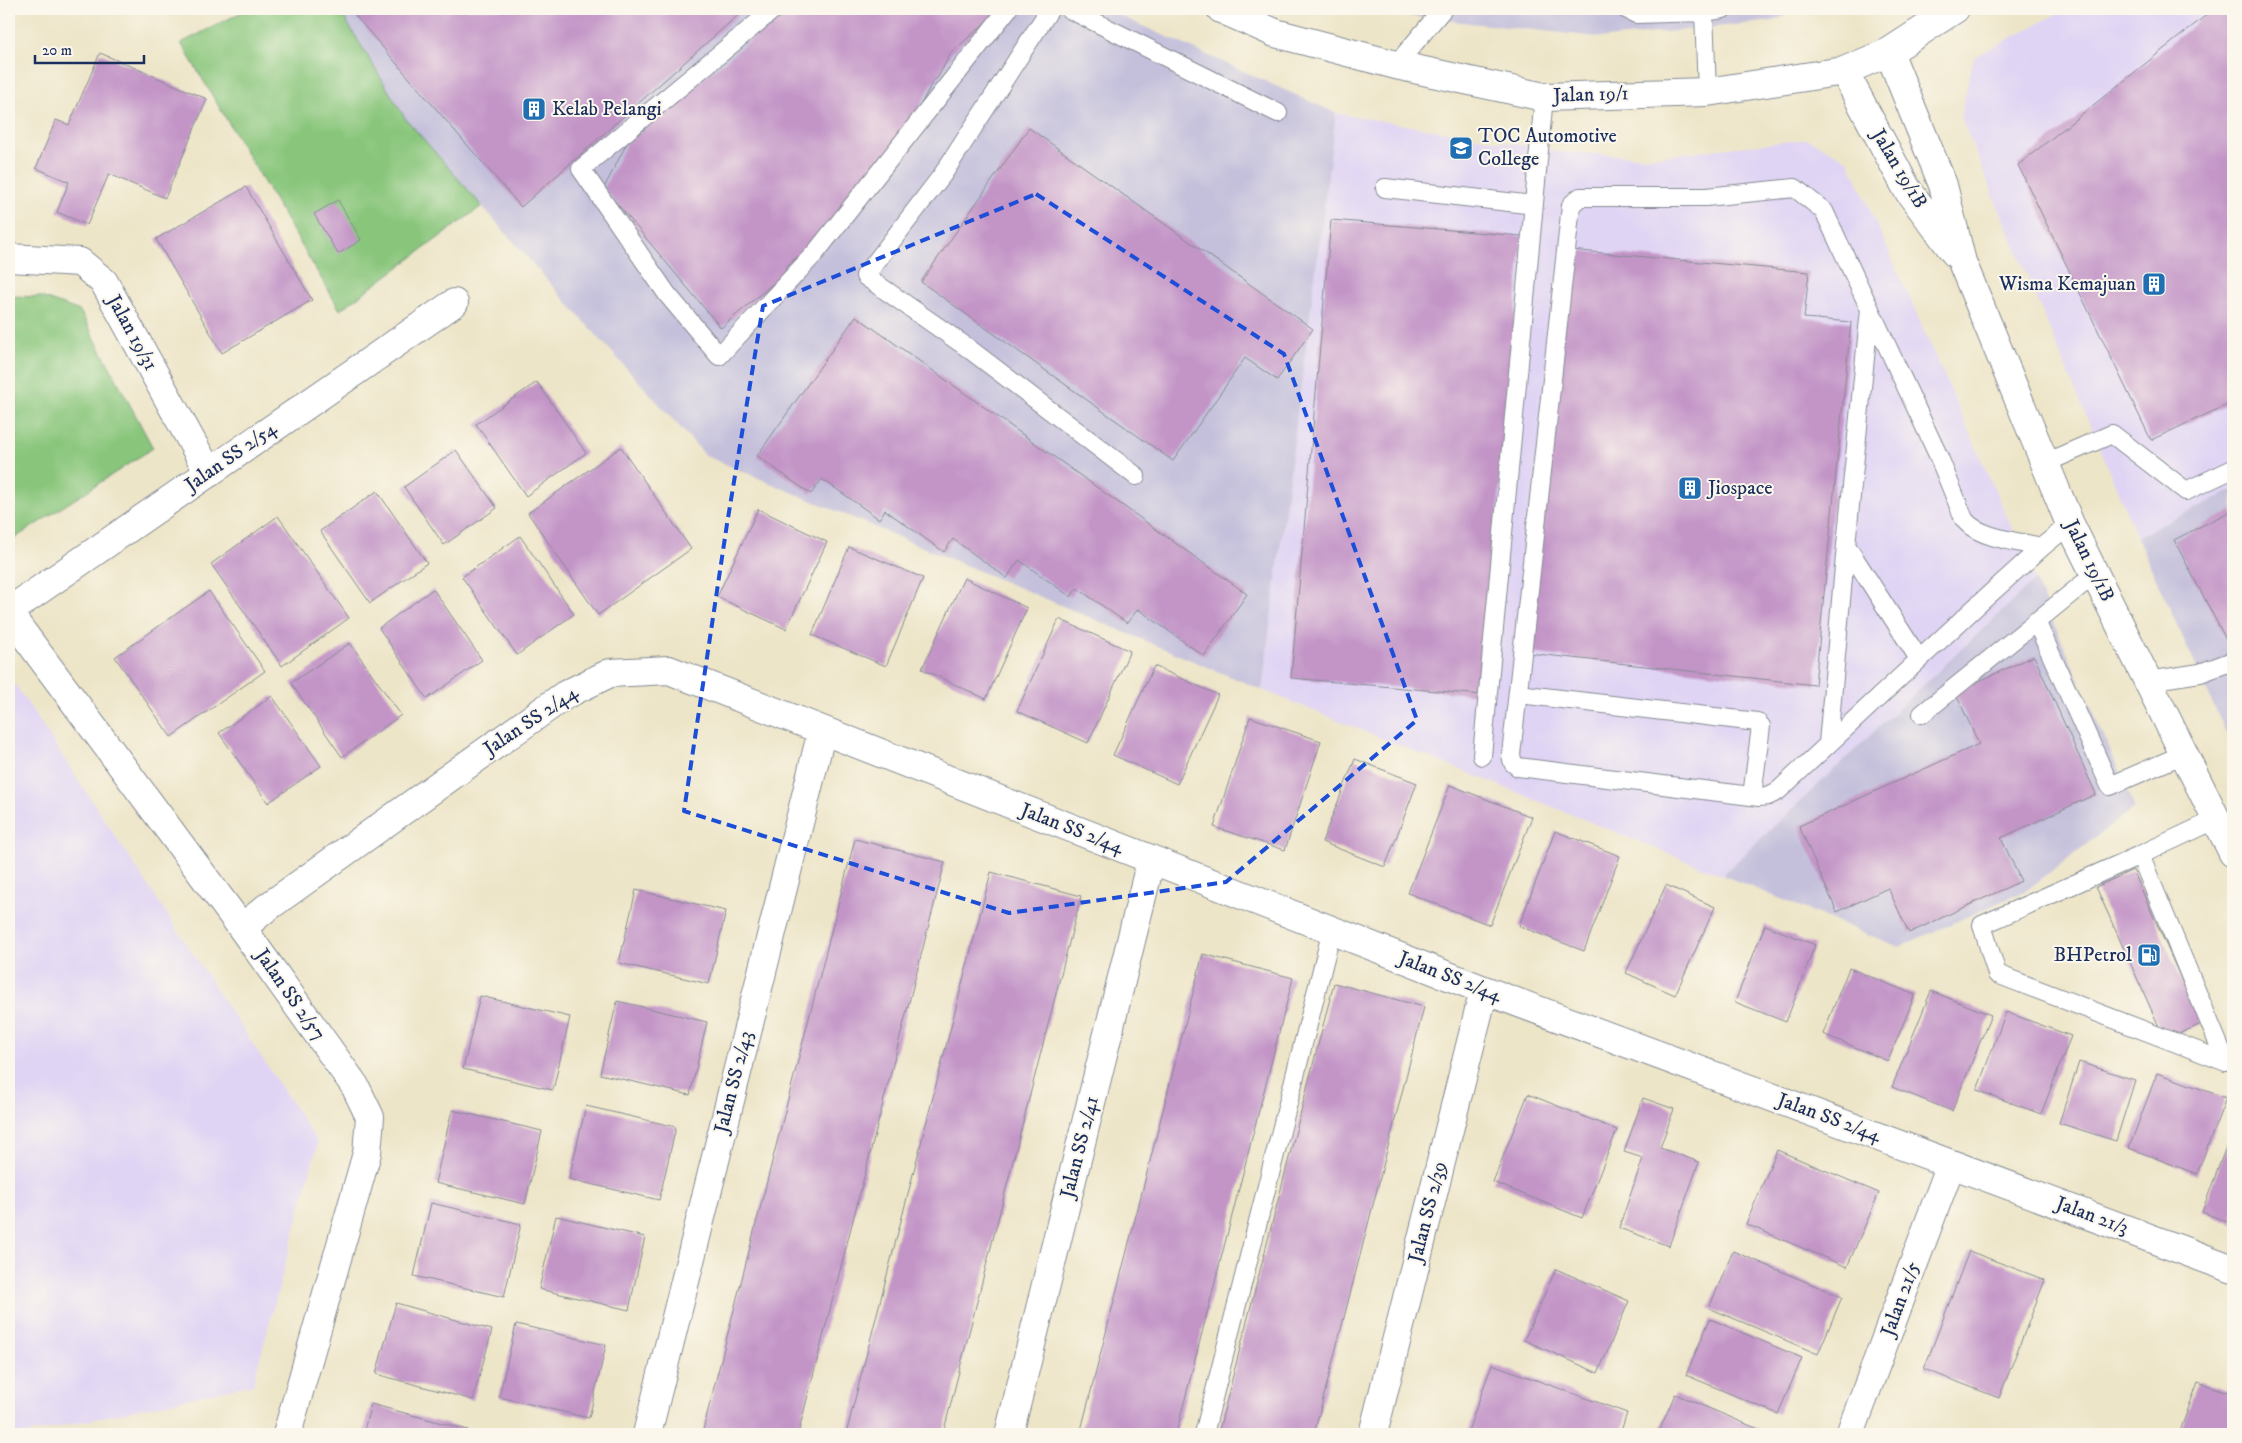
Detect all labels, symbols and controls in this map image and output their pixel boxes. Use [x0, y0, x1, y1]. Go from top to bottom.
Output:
scale bar [35, 32, 144, 64]
text: 20 m [42, 41, 72, 60]
street label: Jalan 19/1 [1551, 81, 1629, 109]
building icon: Kelab Pelangi [521, 96, 547, 122]
place label: Kelab Pelangi [552, 97, 662, 122]
street label: Jalan 19/1B [1865, 123, 1932, 213]
place label: TOC Automotive College [1478, 124, 1617, 172]
school or university icon: TOC Automotive College [1448, 135, 1474, 161]
building icon: Wisma Kemajuan [2141, 271, 2167, 297]
place label: Wisma Kemajuan [1998, 272, 2137, 297]
street label: Jalan 19/31 [100, 289, 163, 375]
street label: Jalan SS 2/54 [179, 416, 282, 499]
building icon: Jiospace [1677, 475, 1703, 501]
place label: Jiospace [1706, 476, 1773, 501]
street label: Jalan 19/1B [2058, 514, 2120, 606]
street label: Jalan SS 2/44 [477, 680, 583, 763]
street label: Jalan SS 2/44 [1015, 797, 1128, 860]
fuel station icon: BHPetrol [2136, 942, 2162, 968]
street label: Jalan SS 2/57 [248, 943, 331, 1046]
place label: BHPetrol [2054, 943, 2132, 968]
street label: Jalan SS 2/44 [1393, 945, 1506, 1008]
street label: Jalan SS 2/43 [709, 1028, 759, 1138]
street label: Jalan SS 2/44 [1772, 1087, 1885, 1148]
street label: Jalan SS 2/41 [1055, 1093, 1105, 1203]
street label: Jalan SS 2/39 [1403, 1159, 1453, 1267]
street label: Jalan 21/3 [2050, 1191, 2132, 1241]
street label: Jalan 21/5 [1875, 1258, 1926, 1342]

